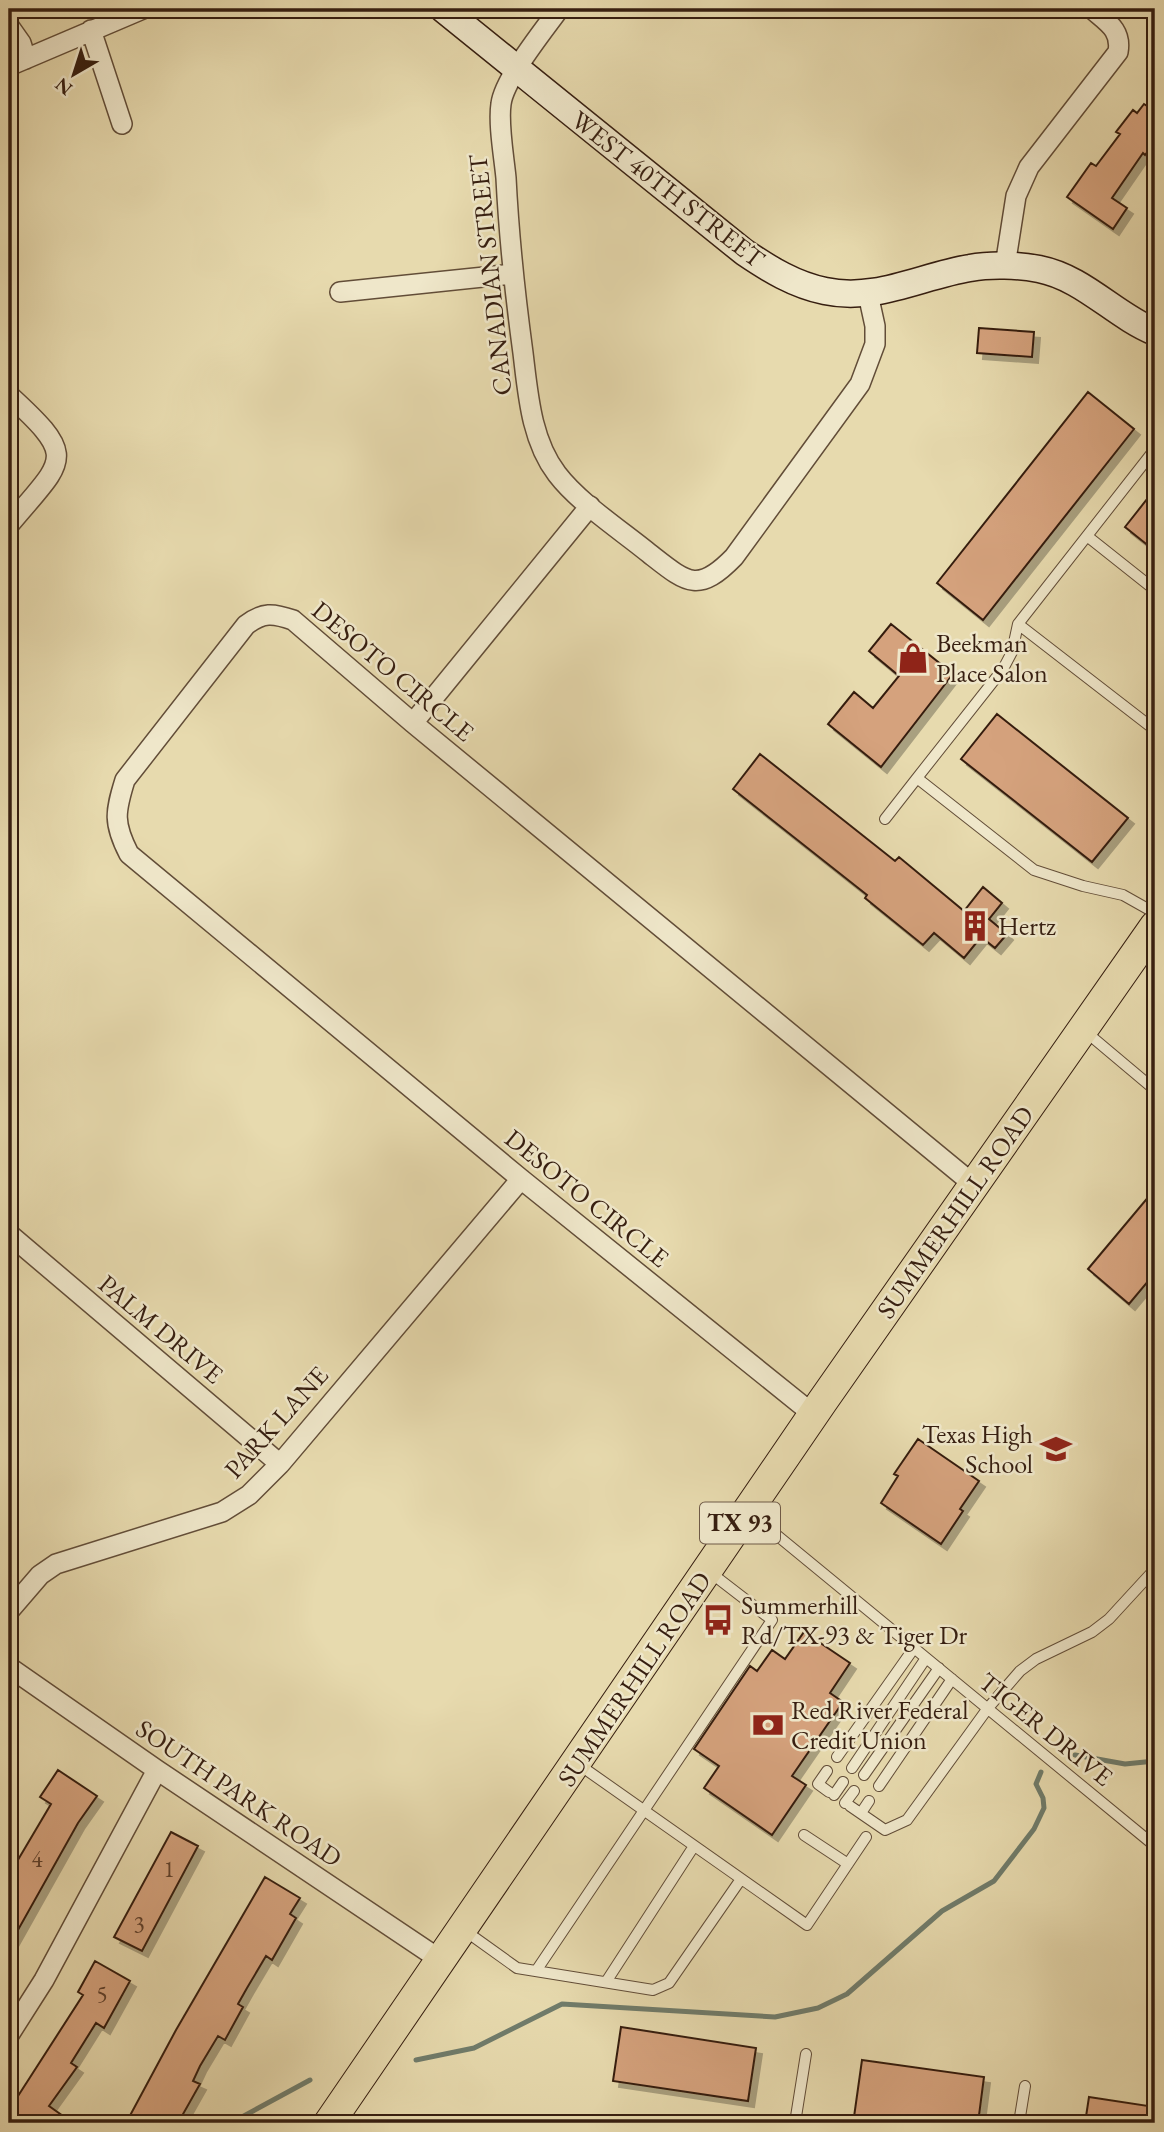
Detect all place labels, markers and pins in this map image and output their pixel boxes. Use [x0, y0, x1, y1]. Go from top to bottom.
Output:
place label: Beekman Place Salon [936, 626, 1048, 690]
shop icon: Beekman Place Salon [896, 641, 930, 675]
building icon: Hertz [958, 909, 992, 943]
place label: Hertz [998, 909, 1056, 943]
place label: Texas High School [922, 1417, 1033, 1481]
school or university icon: Texas High School [1039, 1432, 1073, 1466]
place label: Summerhill Rd/TX-93 & Tiger Dr [741, 1588, 968, 1652]
bus stop icon: Summerhill Rd/TX-93 & Tiger Dr [701, 1603, 735, 1637]
place label: Red River Federal Credit Union [791, 1693, 968, 1757]
bank icon: Red River Federal Credit Union [751, 1708, 785, 1742]

